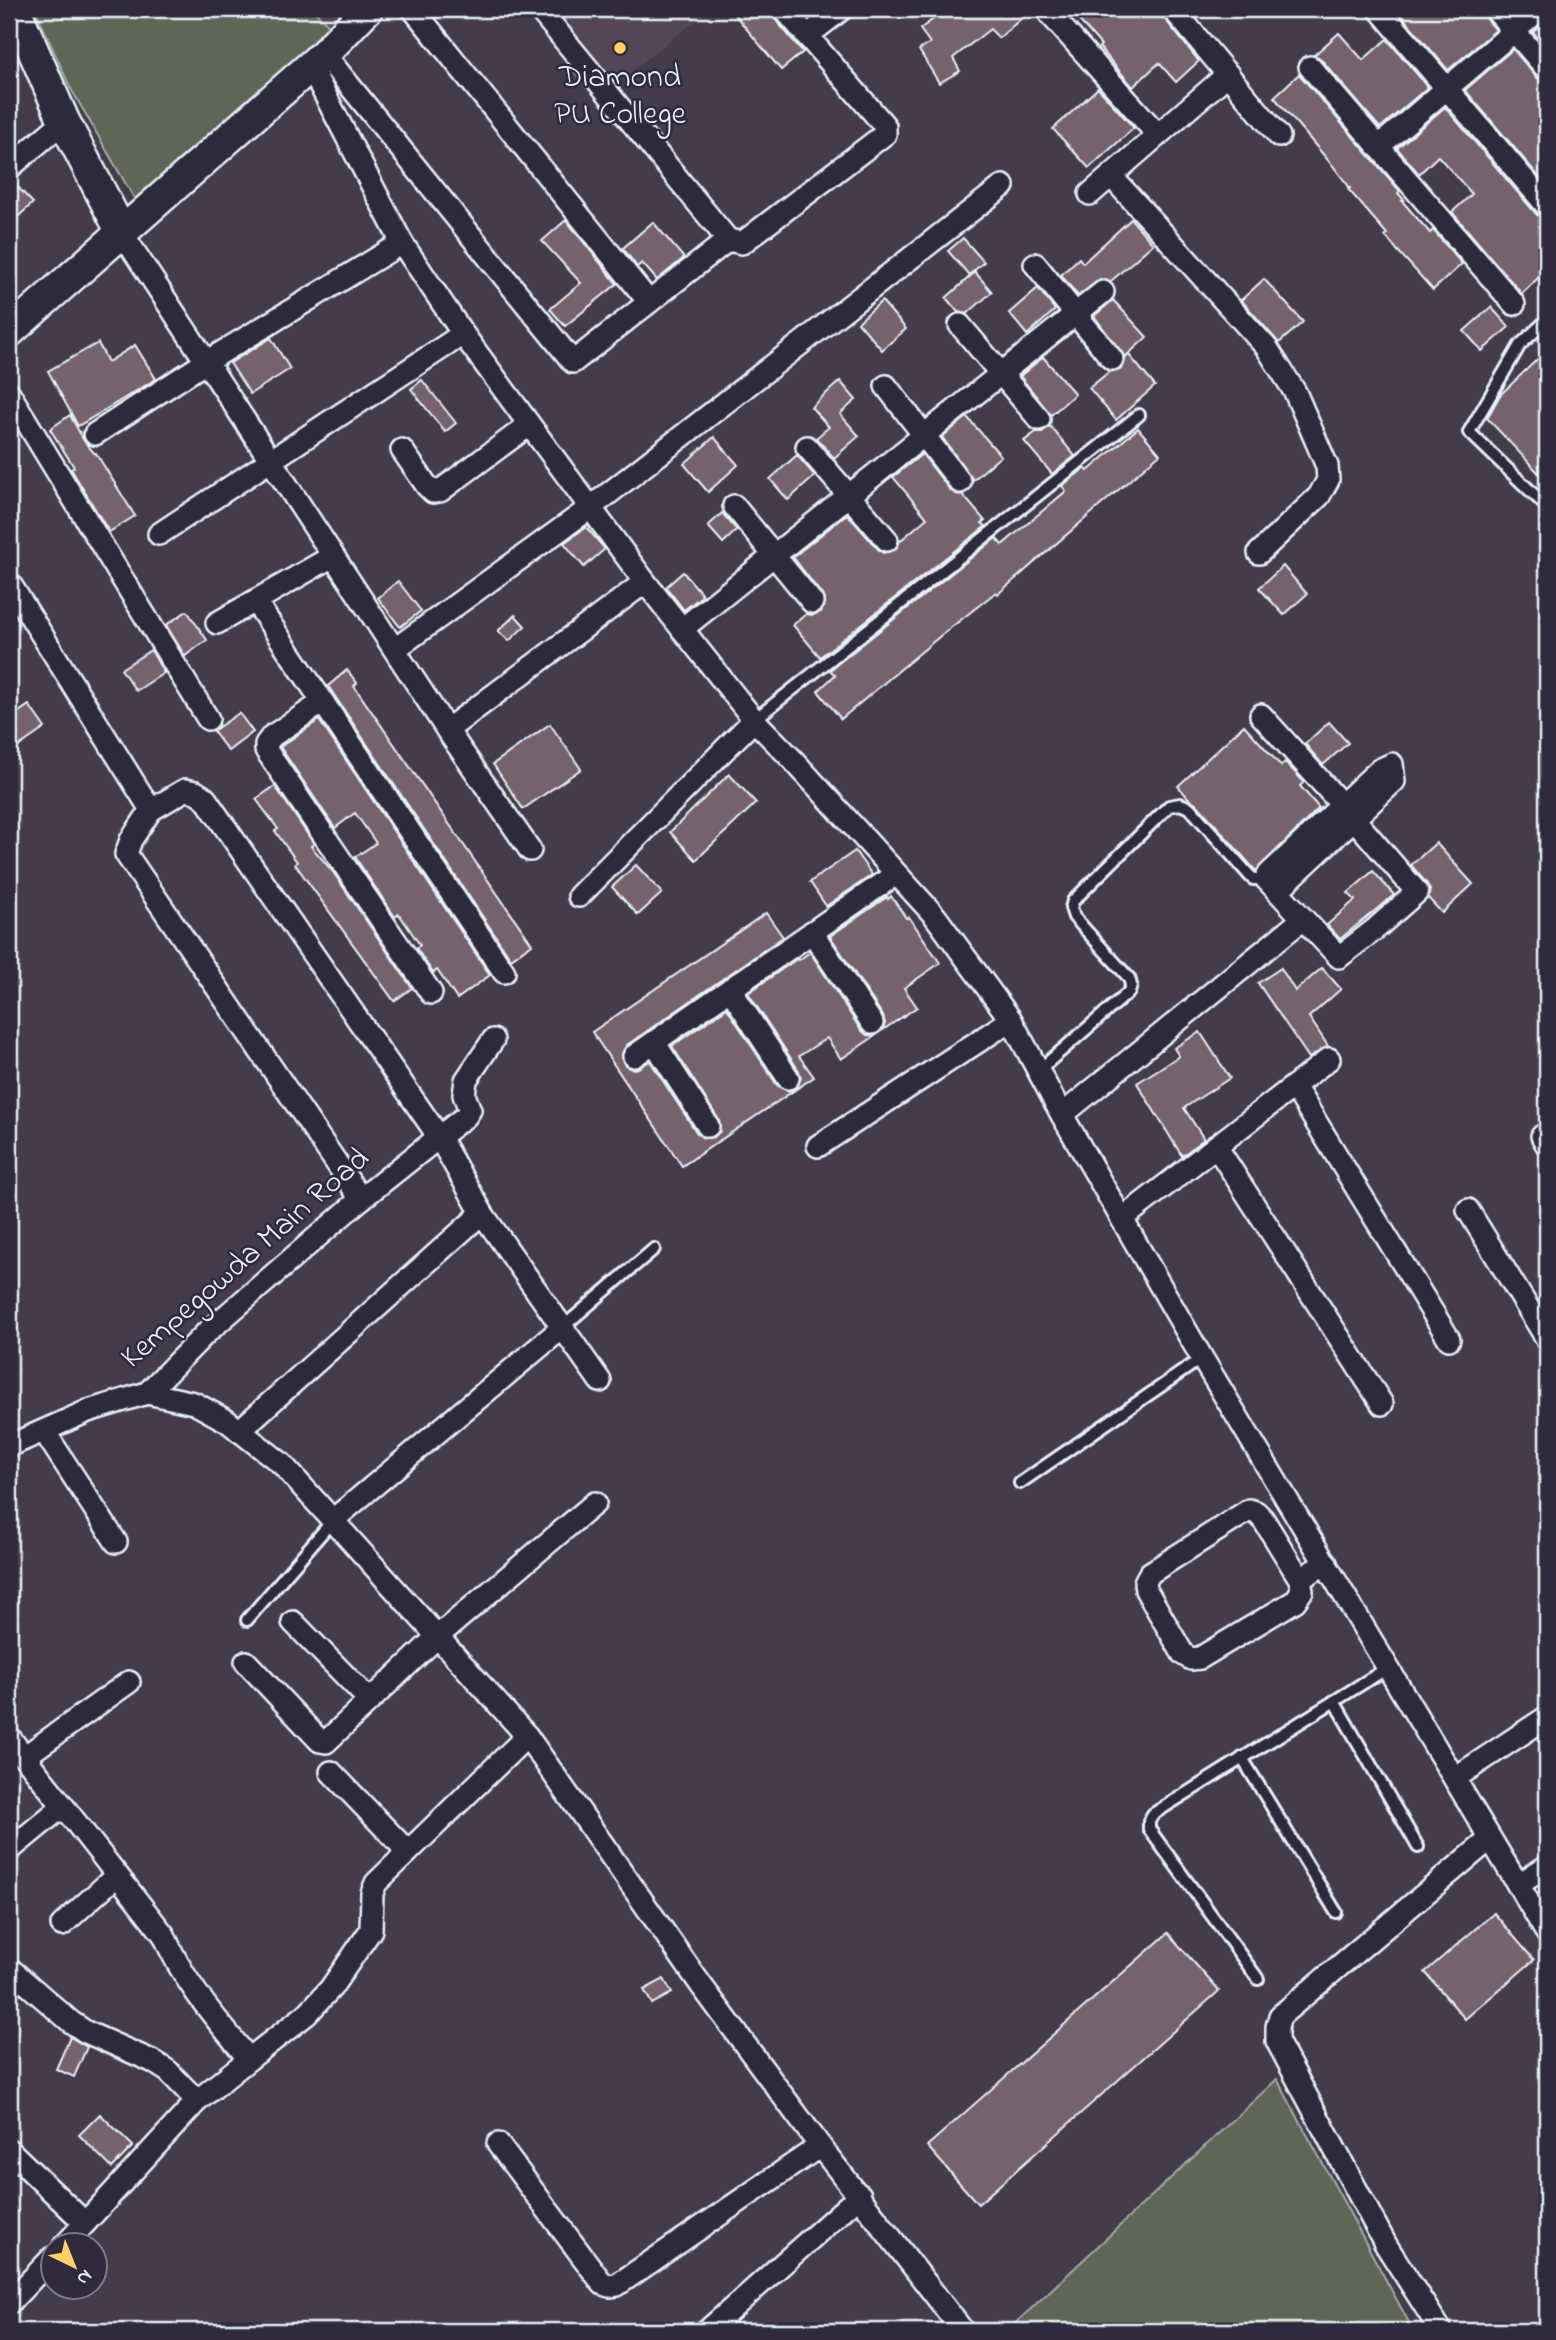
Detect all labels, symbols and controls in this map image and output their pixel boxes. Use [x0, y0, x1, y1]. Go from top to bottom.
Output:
marker: Diamond PU College [612, 40, 628, 56]
place label: Diamond PU College [554, 55, 687, 139]
street label: Kempegowda Main Road [111, 1137, 381, 1381]
north arrow [38, 2232, 108, 2302]
text: N [70, 2262, 98, 2291]

